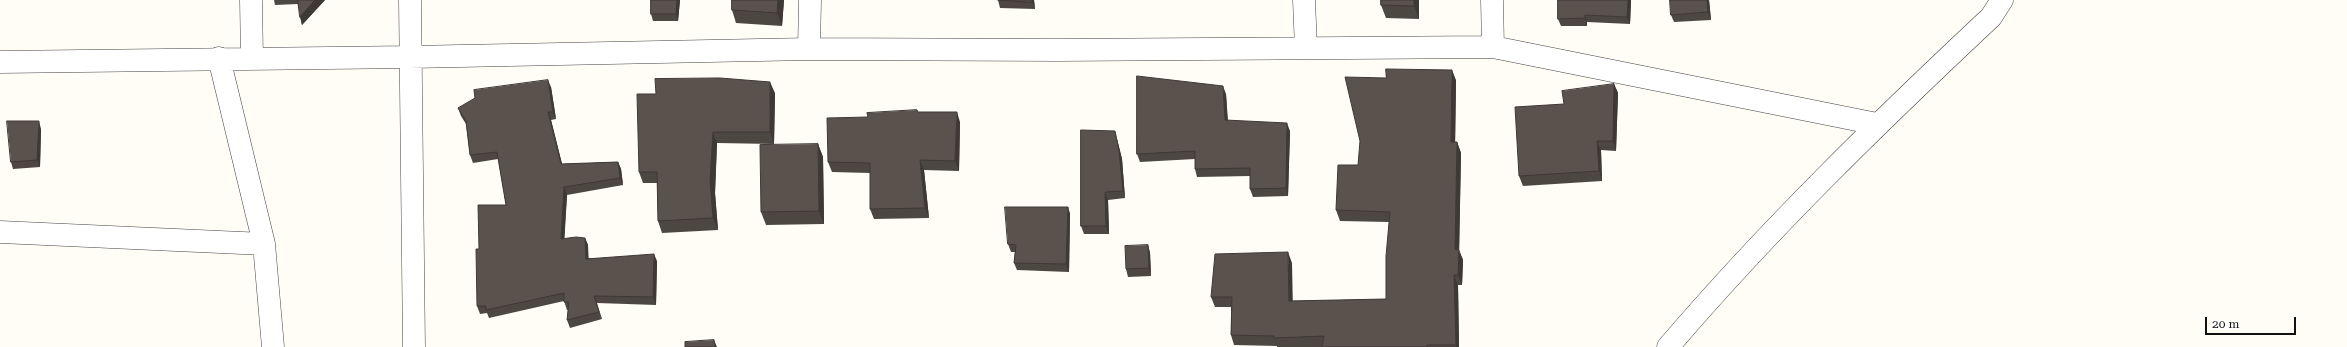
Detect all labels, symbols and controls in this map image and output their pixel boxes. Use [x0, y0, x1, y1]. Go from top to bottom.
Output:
scale bar [2207, 309, 2298, 335]
text: 20 m [2212, 317, 2239, 331]

